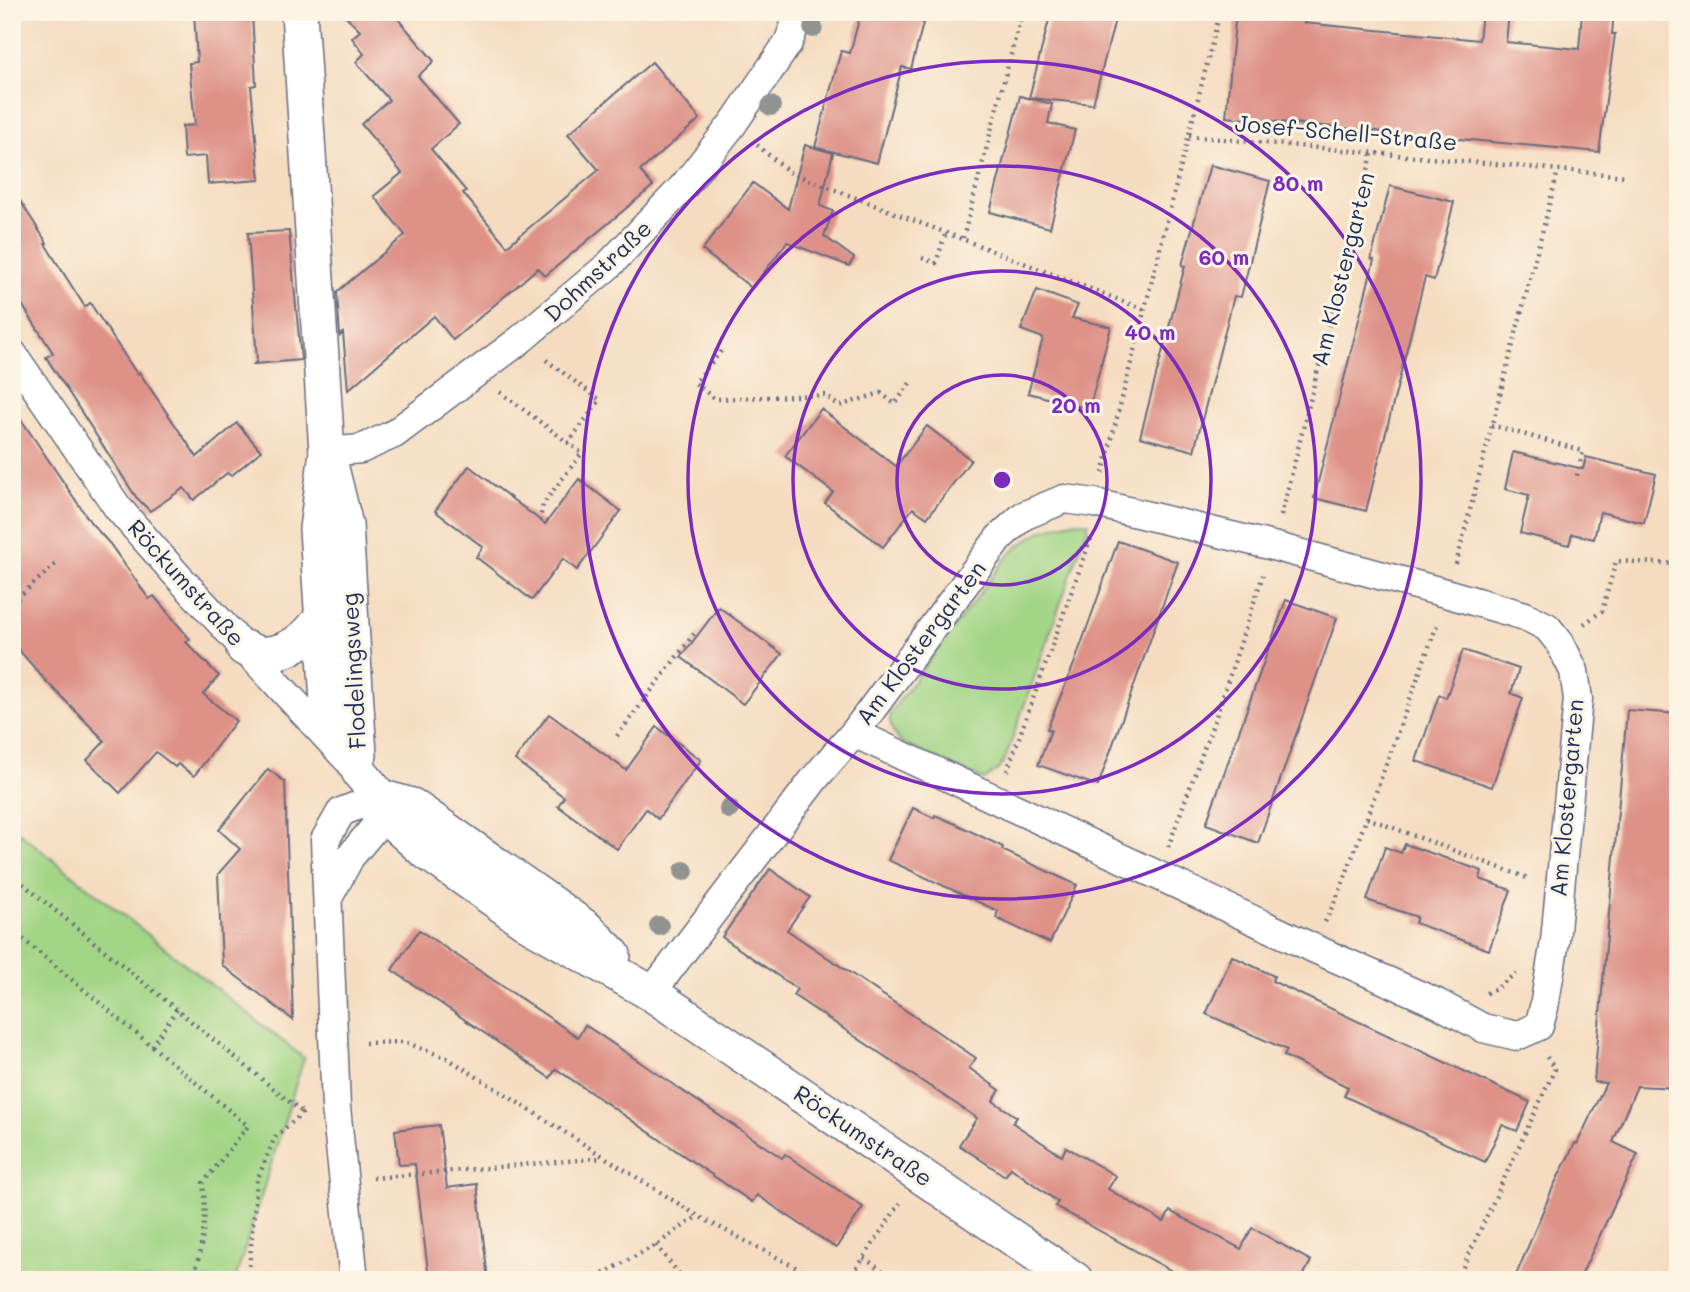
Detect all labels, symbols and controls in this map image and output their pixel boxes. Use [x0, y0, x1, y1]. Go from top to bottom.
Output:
street label: Josef-Schell-Straße [1234, 107, 1458, 157]
text: 80 m [1273, 169, 1323, 196]
street label: Am Klostergarten [1303, 169, 1381, 369]
street label: Dohmstraße [537, 213, 658, 328]
text: 60 m [1199, 243, 1249, 270]
text: 40 m [1124, 318, 1176, 345]
text: 20 m [1051, 391, 1101, 418]
centre of rings [990, 468, 1014, 492]
street label: Röckumstraße [122, 512, 252, 652]
street label: Am Klostergarten [849, 554, 992, 731]
street label: Flodelingsweg [334, 592, 372, 750]
street label: Am Klostergarten [1542, 698, 1590, 898]
street label: Röckumstraße [788, 1078, 939, 1193]

